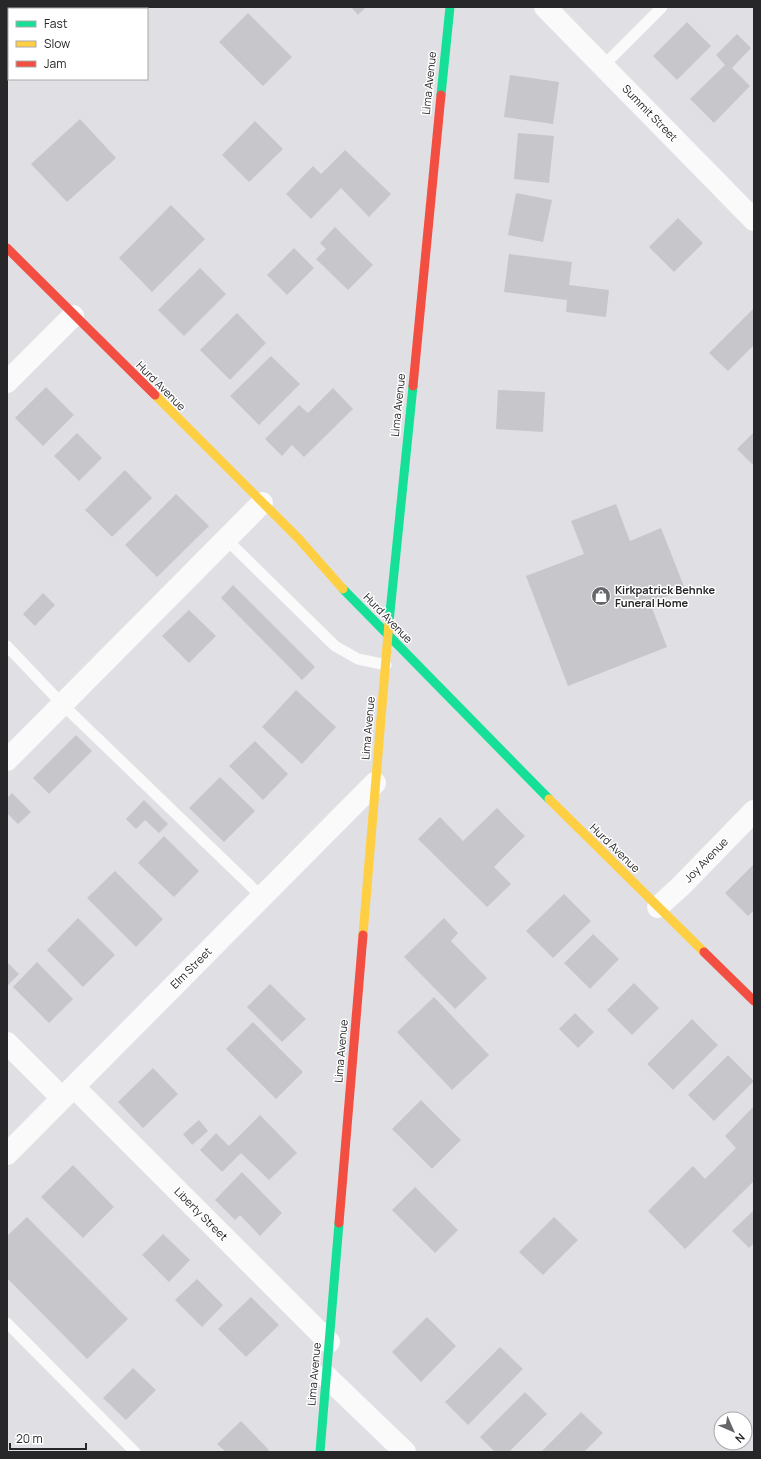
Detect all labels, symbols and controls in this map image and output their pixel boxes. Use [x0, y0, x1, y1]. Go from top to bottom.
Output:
legend [8, 8, 148, 80]
text: Fast [44, 15, 68, 32]
text: Slow [44, 35, 70, 52]
street label: Lima Avenue [418, 50, 439, 115]
text: Jam [44, 55, 66, 72]
street label: Summit Street [619, 81, 681, 144]
street label: Hurd Avenue [133, 358, 190, 414]
street label: Lima Avenue [387, 372, 408, 437]
place label: Kirkpatrick Behnke Funeral Home [615, 582, 715, 610]
shop icon: Kirkpatrick Behnke Funeral Home [590, 585, 612, 607]
street label: Hurd Avenue [361, 589, 416, 646]
street label: Lima Avenue [357, 695, 378, 760]
street label: Hurd Avenue [587, 820, 644, 876]
street label: Joy Avenue [680, 834, 731, 885]
street label: Elm Street [167, 944, 215, 992]
street label: Lima Avenue [330, 1018, 351, 1083]
street label: Liberty Street [171, 1184, 231, 1244]
street label: Lima Avenue [303, 1341, 324, 1406]
north arrow [713, 1411, 753, 1451]
scale bar [10, 1425, 86, 1451]
text: 20 m [16, 1430, 43, 1447]
text: N [732, 1430, 749, 1447]

